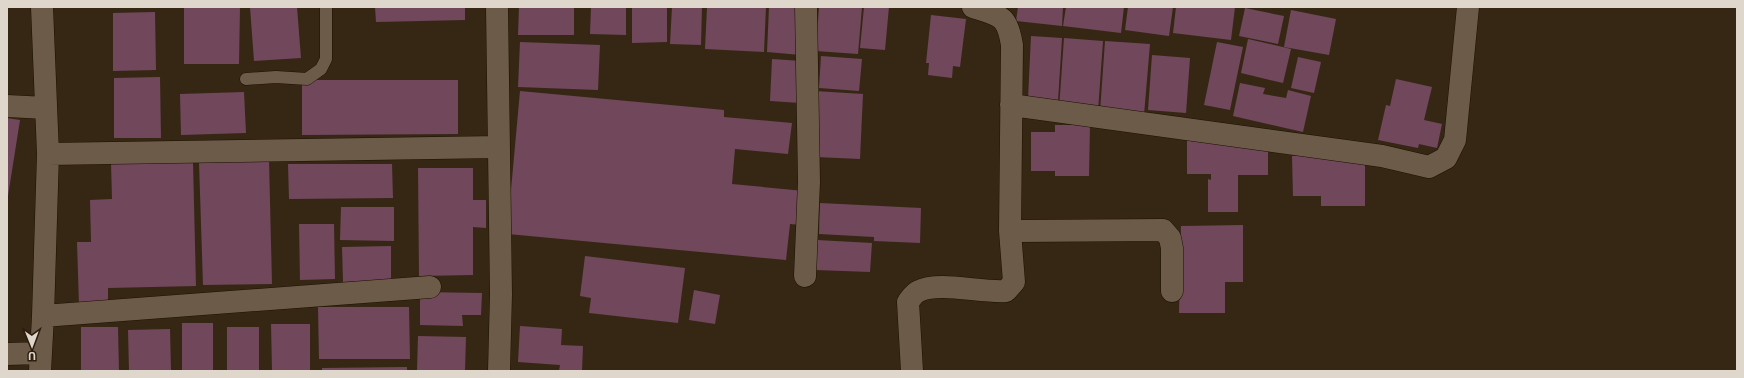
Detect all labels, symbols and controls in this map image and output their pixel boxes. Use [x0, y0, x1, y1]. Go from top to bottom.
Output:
north arrow [12, 326, 52, 366]
text: U [28, 350, 36, 362]

